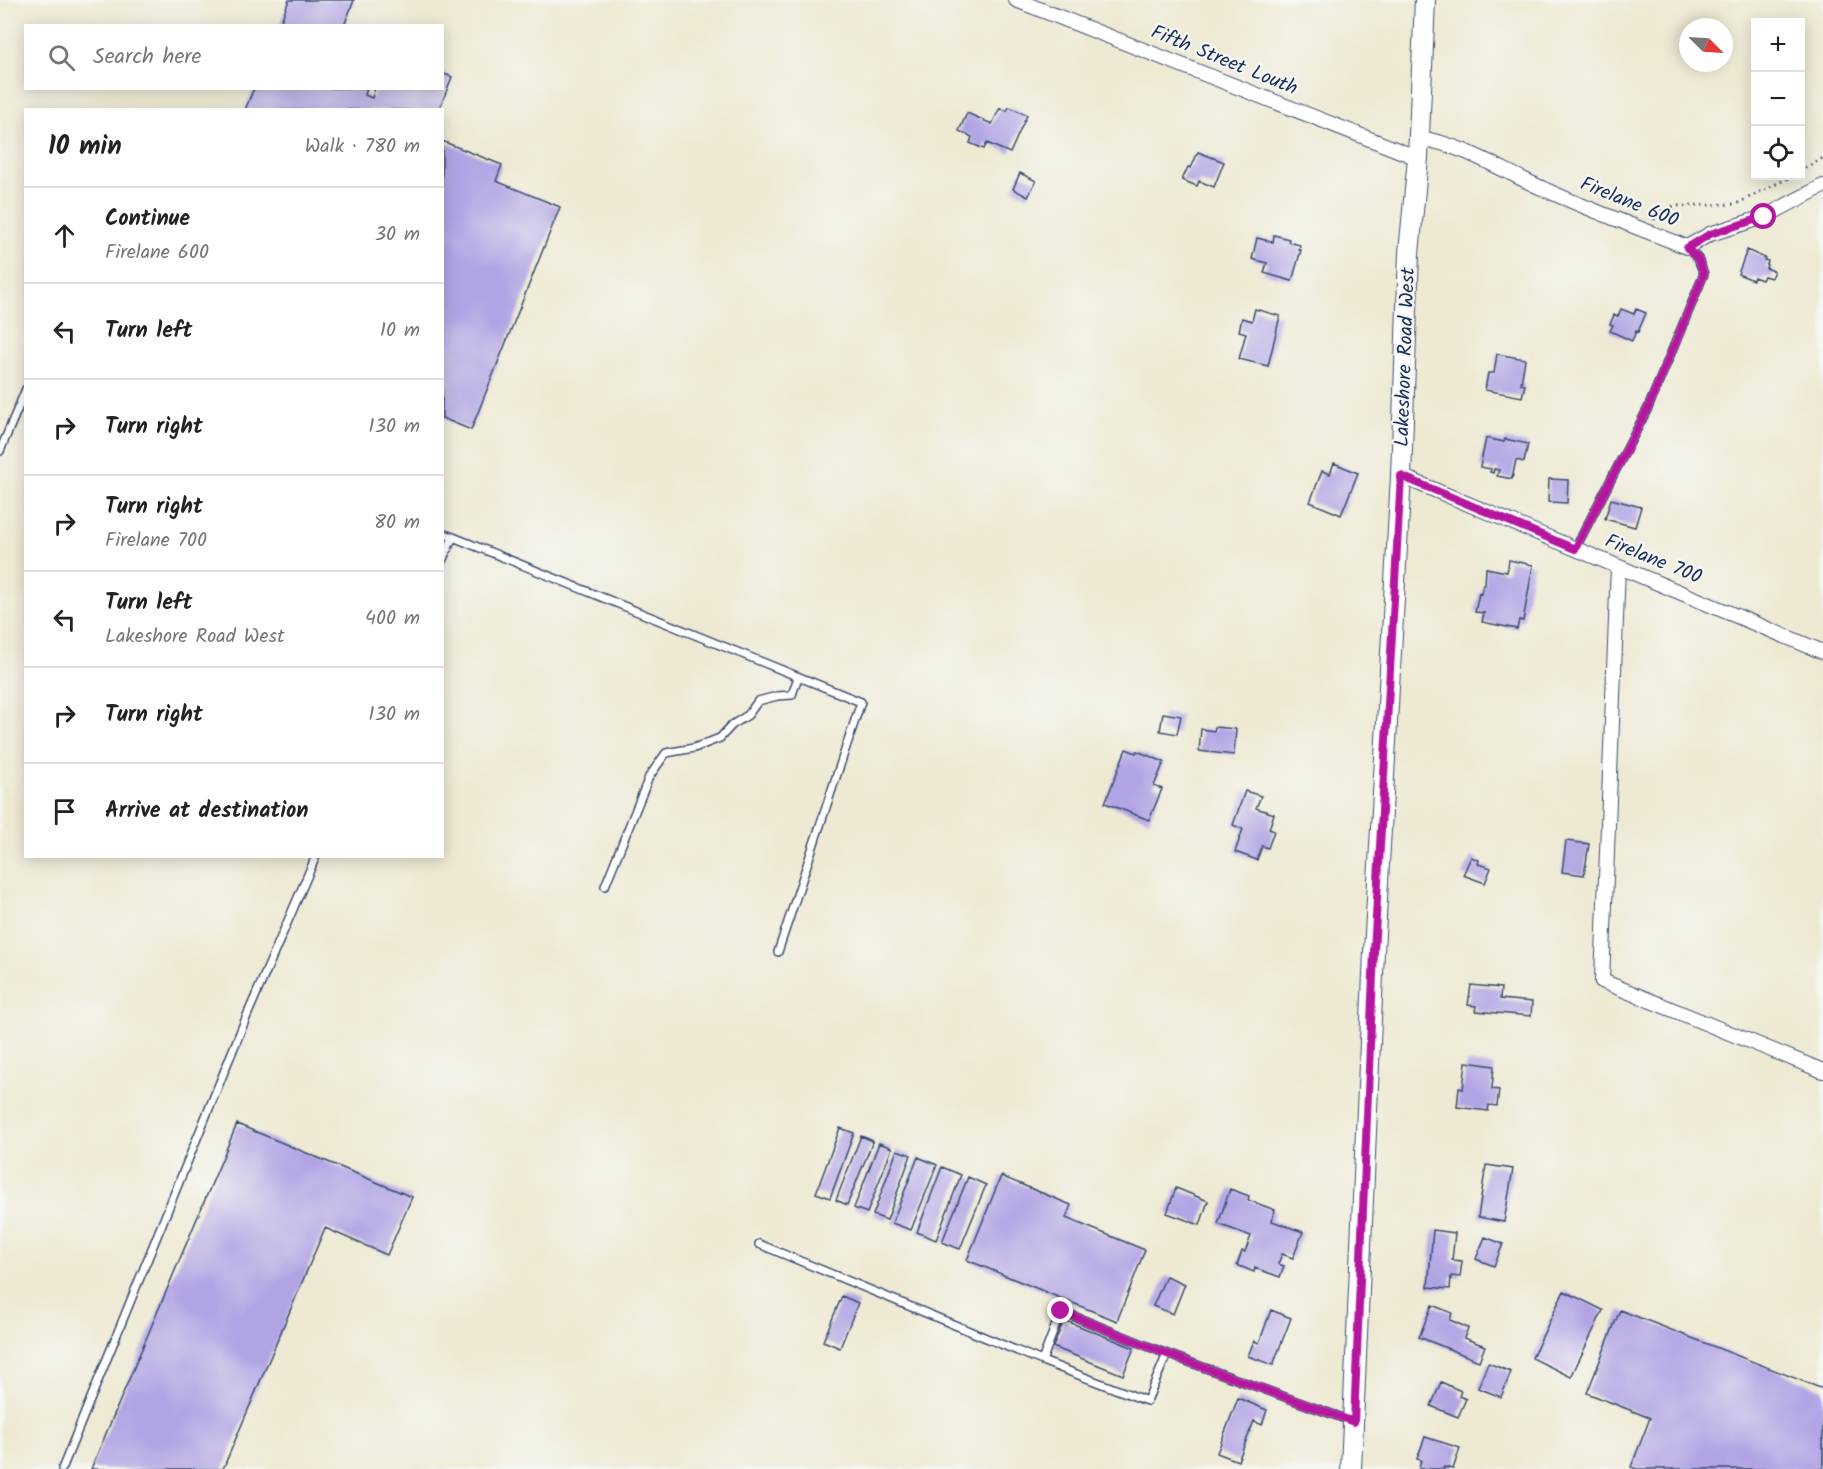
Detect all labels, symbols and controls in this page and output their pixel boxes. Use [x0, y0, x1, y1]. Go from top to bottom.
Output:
street label: Fifth Street Louth [1146, 17, 1302, 105]
north arrow [1679, 18, 1733, 72]
map controls [1751, 18, 1805, 180]
button: + [1751, 18, 1805, 72]
search box [24, 24, 444, 90]
text: Search here [93, 40, 201, 75]
icon: search [45, 41, 78, 74]
button: − [1751, 72, 1805, 126]
text: 10 min [48, 126, 122, 168]
button: locate [1751, 126, 1805, 180]
text: Walk · 780 m [305, 131, 420, 163]
street label: Firelane 600 [1575, 169, 1683, 237]
text: Continue [105, 202, 190, 237]
route start [1750, 203, 1776, 229]
icon: ahead [48, 219, 81, 252]
text: 30 m [375, 219, 420, 251]
text: Firelane 600 [105, 237, 209, 269]
street label: Lakeshore Road West [1387, 266, 1425, 447]
text: Turn left [105, 314, 192, 349]
icon: left [48, 315, 81, 348]
text: 10 m [380, 315, 420, 347]
text: Turn right [105, 410, 203, 445]
icon: right [48, 411, 81, 444]
text: 130 m [368, 411, 420, 443]
text: Turn right [105, 490, 203, 525]
icon: right [48, 507, 81, 540]
text: 80 m [374, 507, 420, 539]
text: Firelane 700 [105, 525, 207, 557]
street label: Firelane 700 [1600, 526, 1706, 594]
text: Turn left [105, 586, 192, 621]
icon: left [48, 603, 81, 636]
text: 400 m [365, 603, 420, 635]
text: Lakeshore Road West [105, 621, 285, 653]
text: Turn right [105, 698, 203, 733]
icon: right [48, 699, 81, 732]
text: 130 m [368, 699, 420, 731]
text: Arrive at destination [105, 794, 308, 829]
icon: arrive [48, 795, 81, 828]
route end [1047, 1297, 1073, 1323]

